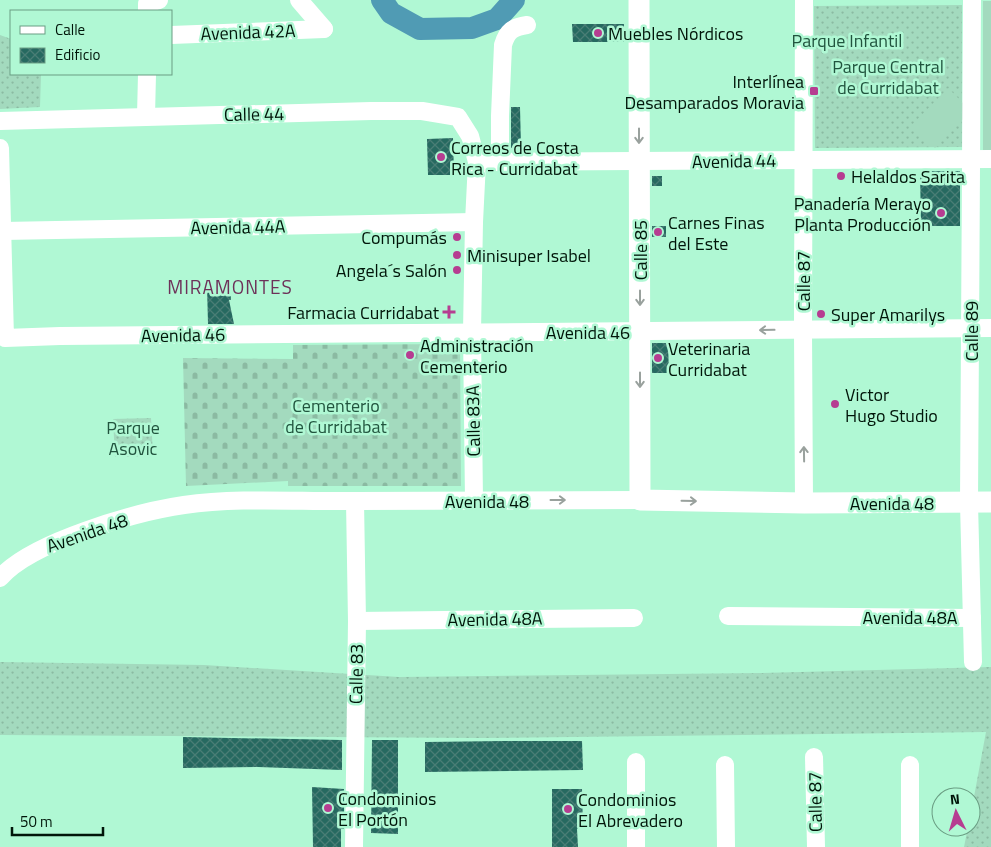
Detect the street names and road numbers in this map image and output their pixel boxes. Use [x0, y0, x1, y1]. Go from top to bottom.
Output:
street label: Avenida 42A [200, 17, 296, 47]
street label: Calle 44 [224, 100, 284, 128]
street label: Avenida 44 [692, 147, 776, 175]
street label: Avenida 44A [190, 213, 286, 241]
street label: Calle 85 [627, 220, 654, 280]
street label: Calle 87 [790, 251, 817, 311]
street label: Calle 89 [958, 301, 985, 361]
street label: Avenida 46 [546, 319, 630, 346]
street label: Avenida 46 [141, 321, 225, 349]
street label: Calle 83A [459, 385, 487, 457]
street label: Avenida 48 [445, 488, 529, 515]
street label: Avenida 48 [850, 490, 934, 517]
street label: Avenida 48 [43, 507, 131, 559]
street label: Avenida 48A [863, 604, 958, 631]
street label: Avenida 48A [447, 605, 543, 633]
street label: Calle 83 [342, 644, 370, 704]
street label: Calle 87 [801, 772, 829, 832]

